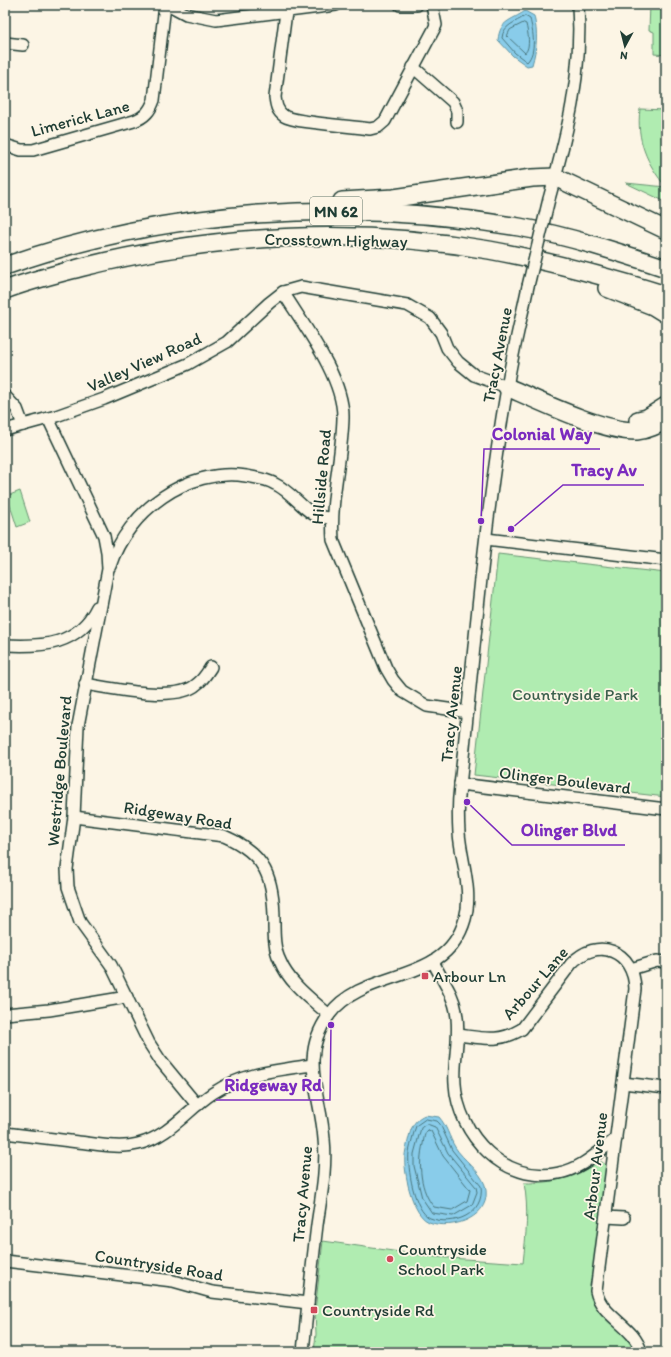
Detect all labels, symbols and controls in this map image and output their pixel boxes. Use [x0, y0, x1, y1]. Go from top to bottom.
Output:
north arrow [605, 26, 645, 66]
text: N [619, 49, 628, 62]
street label: Limerick Lane [29, 95, 131, 141]
road number: MN 62 [310, 197, 362, 225]
street label: Crosstown Highway [264, 229, 408, 251]
street label: Tracy Avenue [478, 306, 516, 404]
street label: Valley View Road [84, 328, 204, 396]
callout: Colonial Way [484, 419, 600, 449]
text: Colonial Way [492, 423, 593, 445]
street label: Hillside Road [307, 429, 335, 525]
callout: Tracy Av [563, 455, 644, 485]
text: Tracy Av [570, 459, 638, 481]
street label: Tracy Avenue [436, 665, 466, 763]
park label: Countryside Park [512, 684, 638, 704]
street label: Westridge Boulevard [42, 694, 76, 847]
street label: Olinger Boulevard [498, 762, 632, 798]
street label: Ridgeway Road [122, 797, 234, 833]
callout: Olinger Blvd [512, 815, 625, 845]
text: Olinger Blvd [521, 819, 618, 841]
street label: Arbour Lane [498, 942, 572, 1024]
place label: Arbour Ln [433, 966, 507, 986]
marker: Arbour Ln [420, 971, 430, 981]
callout: Ridgeway Rd [216, 1070, 330, 1100]
text: Ridgeway Rd [224, 1074, 322, 1096]
street label: Arbour Avenue [578, 1111, 612, 1221]
street label: Tracy Avenue [288, 1145, 316, 1243]
place label: Countryside School Park [398, 1239, 487, 1279]
street label: Countryside Road [93, 1245, 225, 1285]
marker: Countryside School Park [385, 1254, 395, 1264]
place label: Countryside Rd [322, 1300, 435, 1320]
marker: Countryside Rd [309, 1305, 319, 1315]

